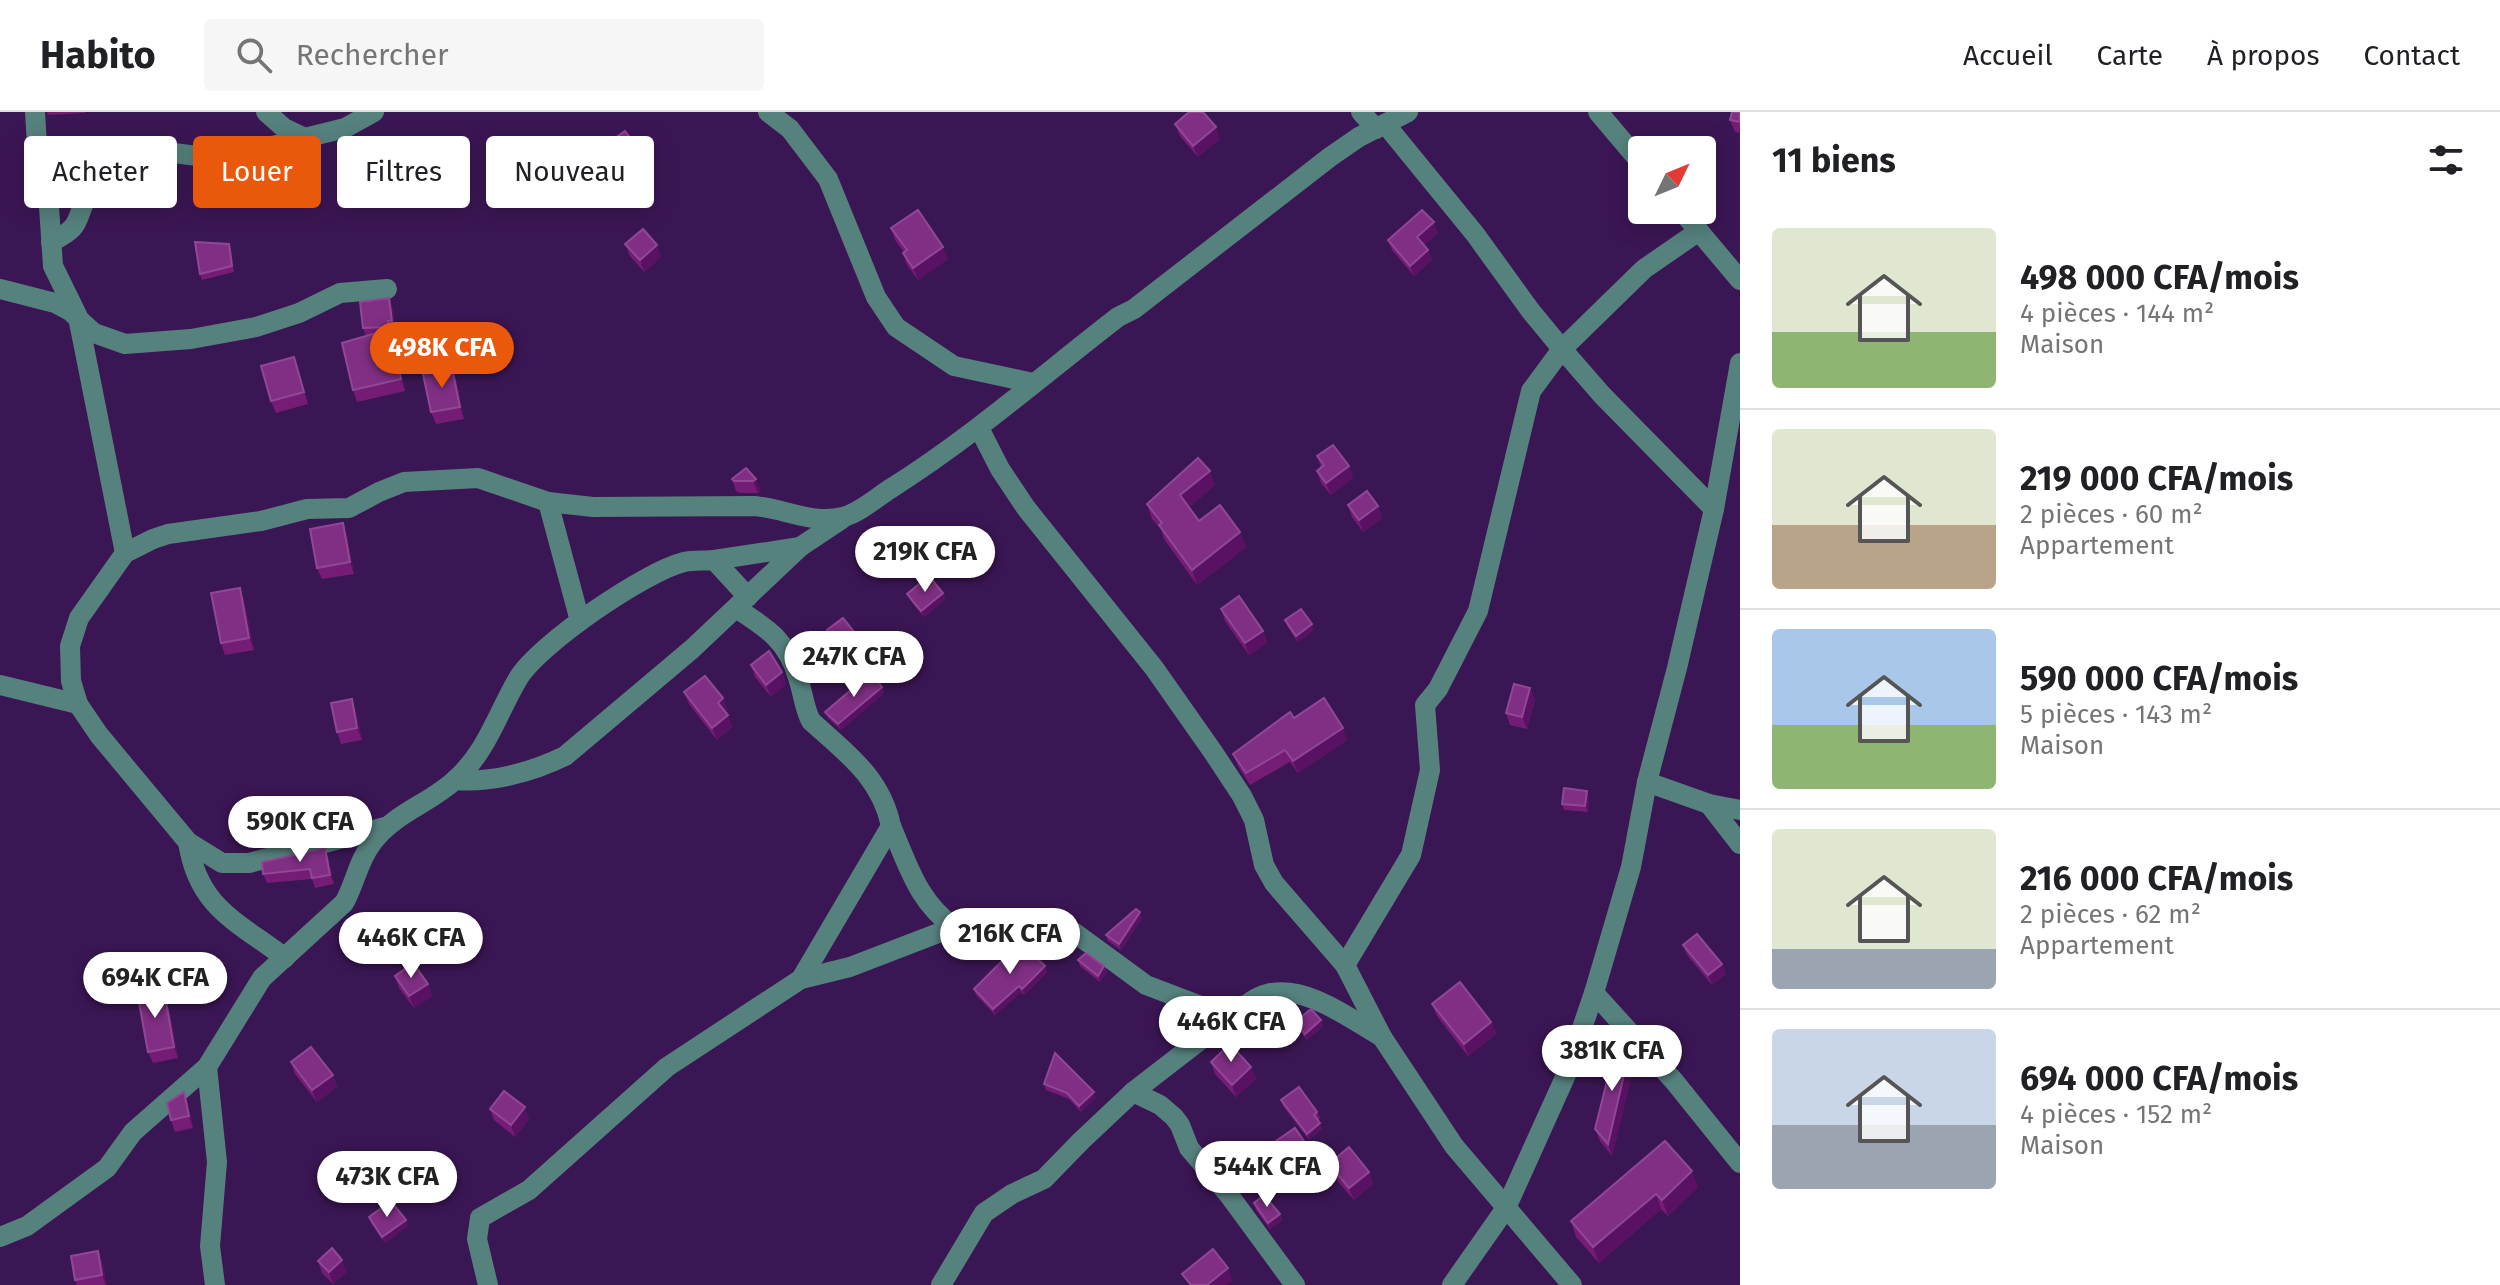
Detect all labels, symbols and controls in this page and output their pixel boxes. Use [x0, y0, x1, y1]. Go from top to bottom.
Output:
search box [204, 19, 764, 91]
text: Habito [40, 32, 156, 78]
icon: search [232, 33, 276, 77]
text: Rechercher [296, 37, 449, 73]
text: Accueil [1963, 39, 2053, 72]
text: Carte [2097, 39, 2163, 72]
text: À propos [2207, 39, 2319, 72]
text: Contact [2363, 39, 2460, 72]
chip: Acheter [24, 136, 177, 208]
chip: Louer [193, 136, 321, 208]
chip: Filtres [337, 136, 470, 208]
chip: Nouveau [486, 136, 654, 208]
north arrow [1628, 136, 1716, 224]
map controls [1628, 136, 1716, 224]
icon: filters [2424, 138, 2468, 182]
text: 11 biens [1772, 140, 1896, 181]
text: 498 000 CFA/mois [2020, 257, 2299, 298]
icon: home [1836, 260, 1932, 356]
text: 4 pièces · 144 m² [2020, 298, 2214, 329]
pin: 498K CFA [359, 322, 525, 390]
text: Maison [2020, 329, 2104, 360]
text: 498K CFA [388, 332, 496, 363]
text: 219 000 CFA/mois [2020, 458, 2293, 499]
icon: home [1836, 461, 1932, 557]
text: 2 pièces · 60 m² [2020, 499, 2203, 530]
pin: 219K CFA [842, 526, 1008, 594]
text: Appartement [2020, 530, 2174, 561]
text: 219K CFA [873, 536, 977, 567]
pin: 247K CFA [771, 631, 937, 699]
text: 247K CFA [802, 641, 906, 672]
text: 590 000 CFA/mois [2020, 658, 2298, 699]
icon: home [1836, 661, 1932, 757]
text: 5 pièces · 143 m² [2020, 699, 2212, 730]
text: Maison [2020, 730, 2104, 761]
pin: 590K CFA [217, 796, 383, 864]
text: 590K CFA [246, 806, 354, 837]
text: 216 000 CFA/mois [2020, 858, 2293, 899]
icon: home [1836, 861, 1932, 957]
text: 2 pièces · 62 m² [2020, 899, 2201, 930]
pin: 216K CFA [927, 908, 1093, 976]
pin: 446K CFA [328, 912, 494, 980]
text: 216K CFA [958, 918, 1062, 949]
text: 446K CFA [357, 922, 465, 953]
text: Appartement [2020, 930, 2174, 961]
pin: 694K CFA [72, 952, 238, 1020]
text: 694K CFA [101, 962, 209, 993]
pin: 446K CFA [1148, 996, 1314, 1064]
text: 446K CFA [1177, 1006, 1285, 1037]
pin: 381K CFA [1529, 1025, 1695, 1093]
text: 381K CFA [1560, 1035, 1664, 1066]
text: 694 000 CFA/mois [2020, 1058, 2298, 1099]
icon: home [1836, 1061, 1932, 1157]
text: 4 pièces · 152 m² [2020, 1099, 2212, 1130]
text: Maison [2020, 1130, 2104, 1161]
pin: 544K CFA [1184, 1141, 1350, 1209]
pin: 473K CFA [304, 1151, 470, 1219]
text: 544K CFA [1213, 1151, 1321, 1182]
text: 473K CFA [335, 1161, 439, 1192]

